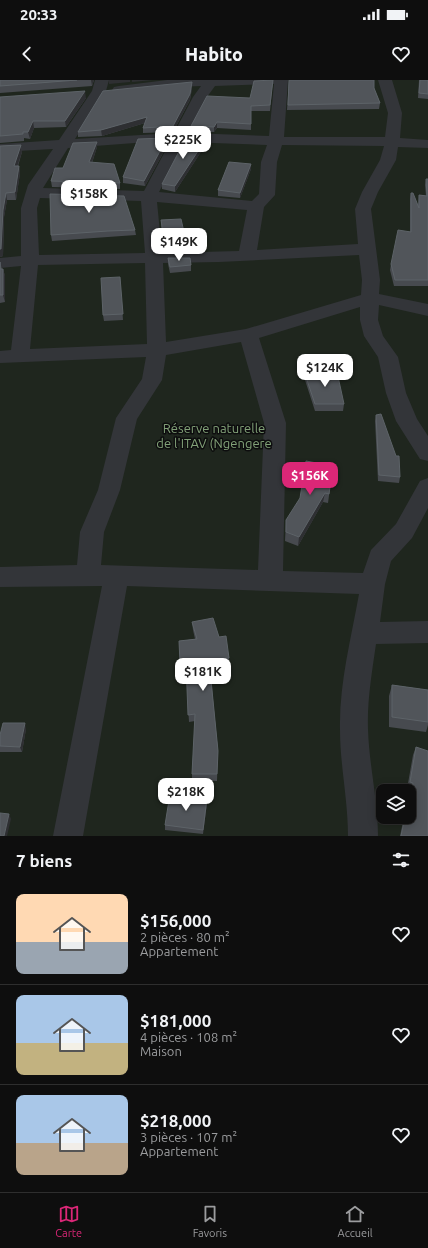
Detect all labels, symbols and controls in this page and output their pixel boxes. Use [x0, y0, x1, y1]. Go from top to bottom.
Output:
text: 20:33 [20, 6, 58, 23]
icon: back [16, 43, 38, 65]
icon: heart [390, 43, 412, 65]
text: Habito [185, 44, 243, 64]
pin: $225K [155, 126, 211, 160]
text: $225K [164, 132, 202, 146]
pin: $158K [61, 180, 117, 214]
text: $158K [70, 186, 108, 200]
pin: $149K [151, 228, 207, 262]
text: $149K [160, 234, 198, 248]
pin: $124K [297, 354, 353, 388]
text: $124K [306, 360, 344, 374]
park label: Réserve naturelle de l'ITAV (Ngengere [156, 421, 272, 451]
pin: $156K [282, 462, 338, 496]
text: $156K [291, 468, 329, 482]
pin: $181K [175, 658, 231, 692]
text: $181K [184, 664, 222, 678]
pin: $218K [158, 778, 214, 812]
text: $218K [167, 784, 205, 798]
map controls [376, 784, 416, 824]
button: layers [376, 784, 416, 824]
icon: filters [390, 849, 412, 871]
text: 7 biens [16, 851, 72, 870]
icon: home [48, 910, 96, 958]
text: $156,000 [140, 911, 211, 930]
icon: heart [390, 923, 412, 945]
text: 2 pièces · 80 m² [140, 930, 230, 944]
text: Appartement [140, 944, 218, 958]
icon: home [48, 1011, 96, 1059]
text: $181,000 [140, 1011, 211, 1030]
icon: heart [390, 1024, 412, 1046]
text: 4 pièces · 108 m² [140, 1030, 237, 1044]
text: Maison [140, 1044, 182, 1058]
icon: home [48, 1111, 96, 1159]
text: $218,000 [140, 1111, 211, 1130]
icon: heart [390, 1124, 412, 1146]
text: 3 pièces · 107 m² [140, 1130, 237, 1144]
text: Appartement [140, 1144, 218, 1158]
tab: Carte [55, 1203, 82, 1239]
tab: Favoris [193, 1203, 227, 1239]
tab: Accueil [338, 1203, 373, 1239]

